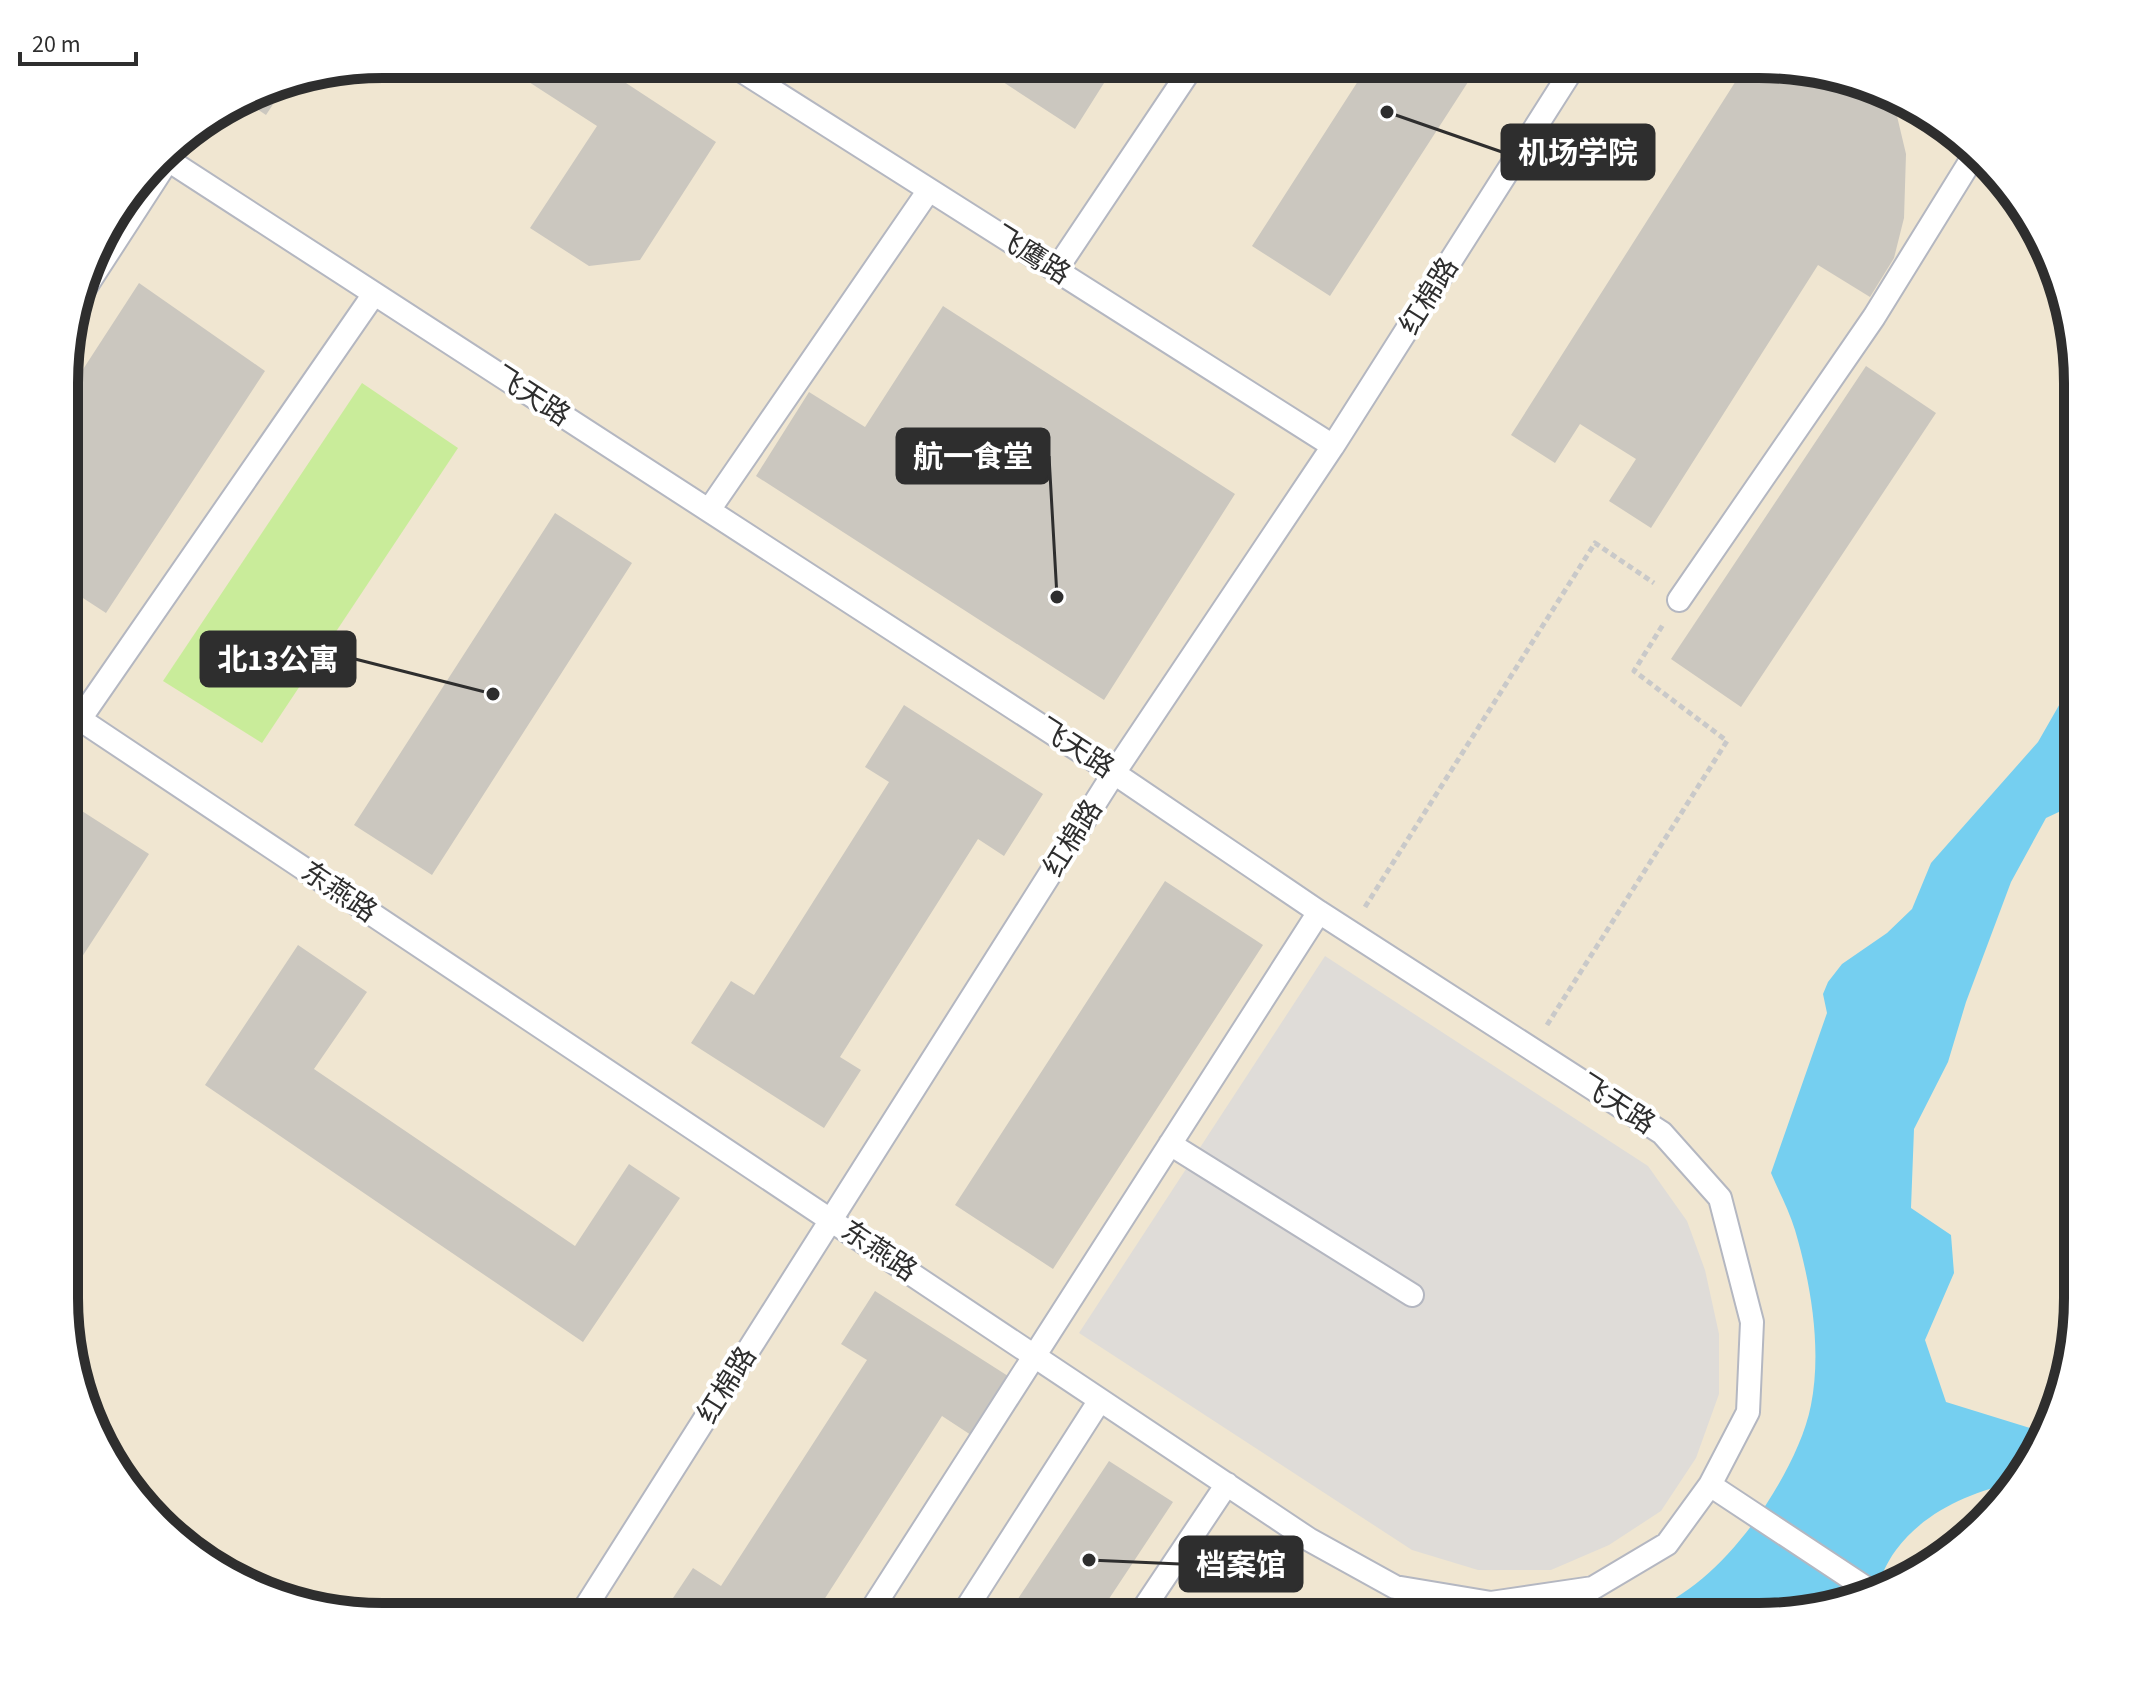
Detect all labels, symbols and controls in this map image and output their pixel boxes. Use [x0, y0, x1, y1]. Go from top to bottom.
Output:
scale bar [20, 16, 136, 66]
text: 20 m [32, 27, 81, 62]
callout: 机场学院 [1502, 125, 1654, 179]
text: 机场学院 [1518, 132, 1638, 175]
street label: 飞鹰路 [986, 216, 1078, 294]
street label: 红棉路 [1390, 250, 1468, 342]
street label: 飞天路 [486, 356, 578, 436]
callout: 航一食堂 [897, 429, 1049, 483]
text: 航一食堂 [913, 436, 1033, 479]
callout: 北13公寓 [201, 632, 355, 686]
text: 北13公寓 [217, 639, 339, 682]
street label: 飞天路 [1030, 708, 1122, 788]
street label: 红棉路 [1034, 792, 1112, 884]
street label: 东燕路 [293, 852, 385, 932]
street label: 飞天路 [1571, 1064, 1663, 1144]
street label: 东燕路 [833, 1211, 925, 1291]
street label: 红棉路 [688, 1339, 766, 1431]
callout: 档案馆 [1180, 1537, 1302, 1591]
text: 档案馆 [1196, 1544, 1286, 1587]

